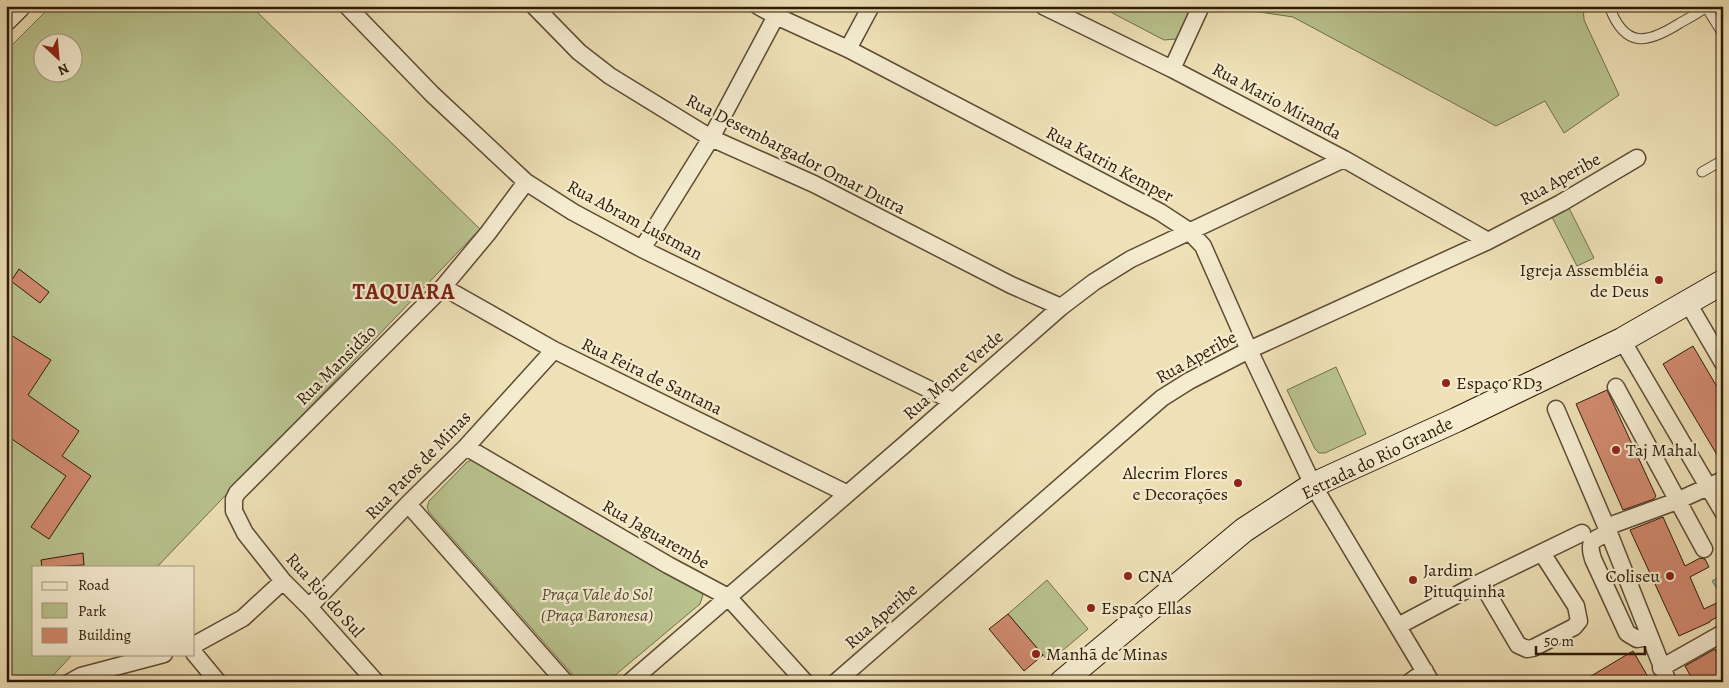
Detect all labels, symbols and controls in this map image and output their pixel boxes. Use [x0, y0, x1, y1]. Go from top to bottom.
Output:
north arrow [32, 32, 82, 82]
street label: Rua Mario Miranda [1208, 57, 1346, 146]
text: N [55, 58, 72, 80]
street label: Rua Desembargador Omar Dutra [682, 88, 910, 220]
street label: Rua Katrin Kemper [1042, 120, 1178, 208]
street label: Rua Aperibe [1515, 147, 1605, 211]
street label: Rua Abram Lustman [563, 174, 707, 266]
place label: Igreja Assembléia de Deus [1520, 258, 1650, 303]
marker: Igreja Assembléia de Deus [1653, 274, 1665, 286]
district label: TAQUARA [353, 277, 455, 307]
street label: Rua Mansidão [290, 319, 382, 411]
street label: Rua Monte Verde [898, 325, 1008, 425]
street label: Rua Aperibe [1151, 325, 1241, 389]
street label: Rua Feira de Santana [578, 332, 727, 421]
place label: Espaço RD3 [1456, 371, 1543, 395]
marker: Espaço RD3 [1440, 377, 1452, 389]
street label: Rua Patos de Minas [360, 405, 476, 525]
street label: Estrada do Rio Grande [1297, 411, 1457, 505]
place label: Taj Mahal [1626, 438, 1698, 462]
marker: Taj Mahal [1610, 444, 1622, 456]
place label: Alecrim Flores e Decorações [1122, 461, 1228, 506]
marker: Alecrim Flores e Decorações [1232, 477, 1244, 489]
street label: Rua Jaguarembe [598, 494, 714, 574]
street label: Rua Rio do Sul [280, 547, 370, 643]
place label: Jardim Pituquinha [1423, 558, 1506, 603]
place label: CNA [1138, 564, 1173, 588]
place label: Coliseu [1606, 564, 1660, 588]
legend [32, 566, 195, 656]
marker: CNA [1122, 570, 1134, 582]
marker: Coliseu [1664, 570, 1676, 582]
marker: Jardim Pituquinha [1407, 574, 1419, 586]
text: Road [78, 575, 110, 595]
street label: Rua Aperibe [840, 578, 922, 654]
park label: Praça Vale do Sol (Praça Baronesa) [540, 582, 654, 627]
place label: Espaço Ellas [1101, 596, 1192, 620]
text: Park [78, 601, 107, 621]
marker: Espaço Ellas [1085, 602, 1097, 614]
scale bar [1536, 623, 1645, 655]
text: Building [78, 625, 131, 645]
text: 50 m [1544, 631, 1574, 651]
place label: Manhã de Minas [1046, 642, 1168, 666]
marker: Manhã de Minas [1030, 648, 1042, 660]

